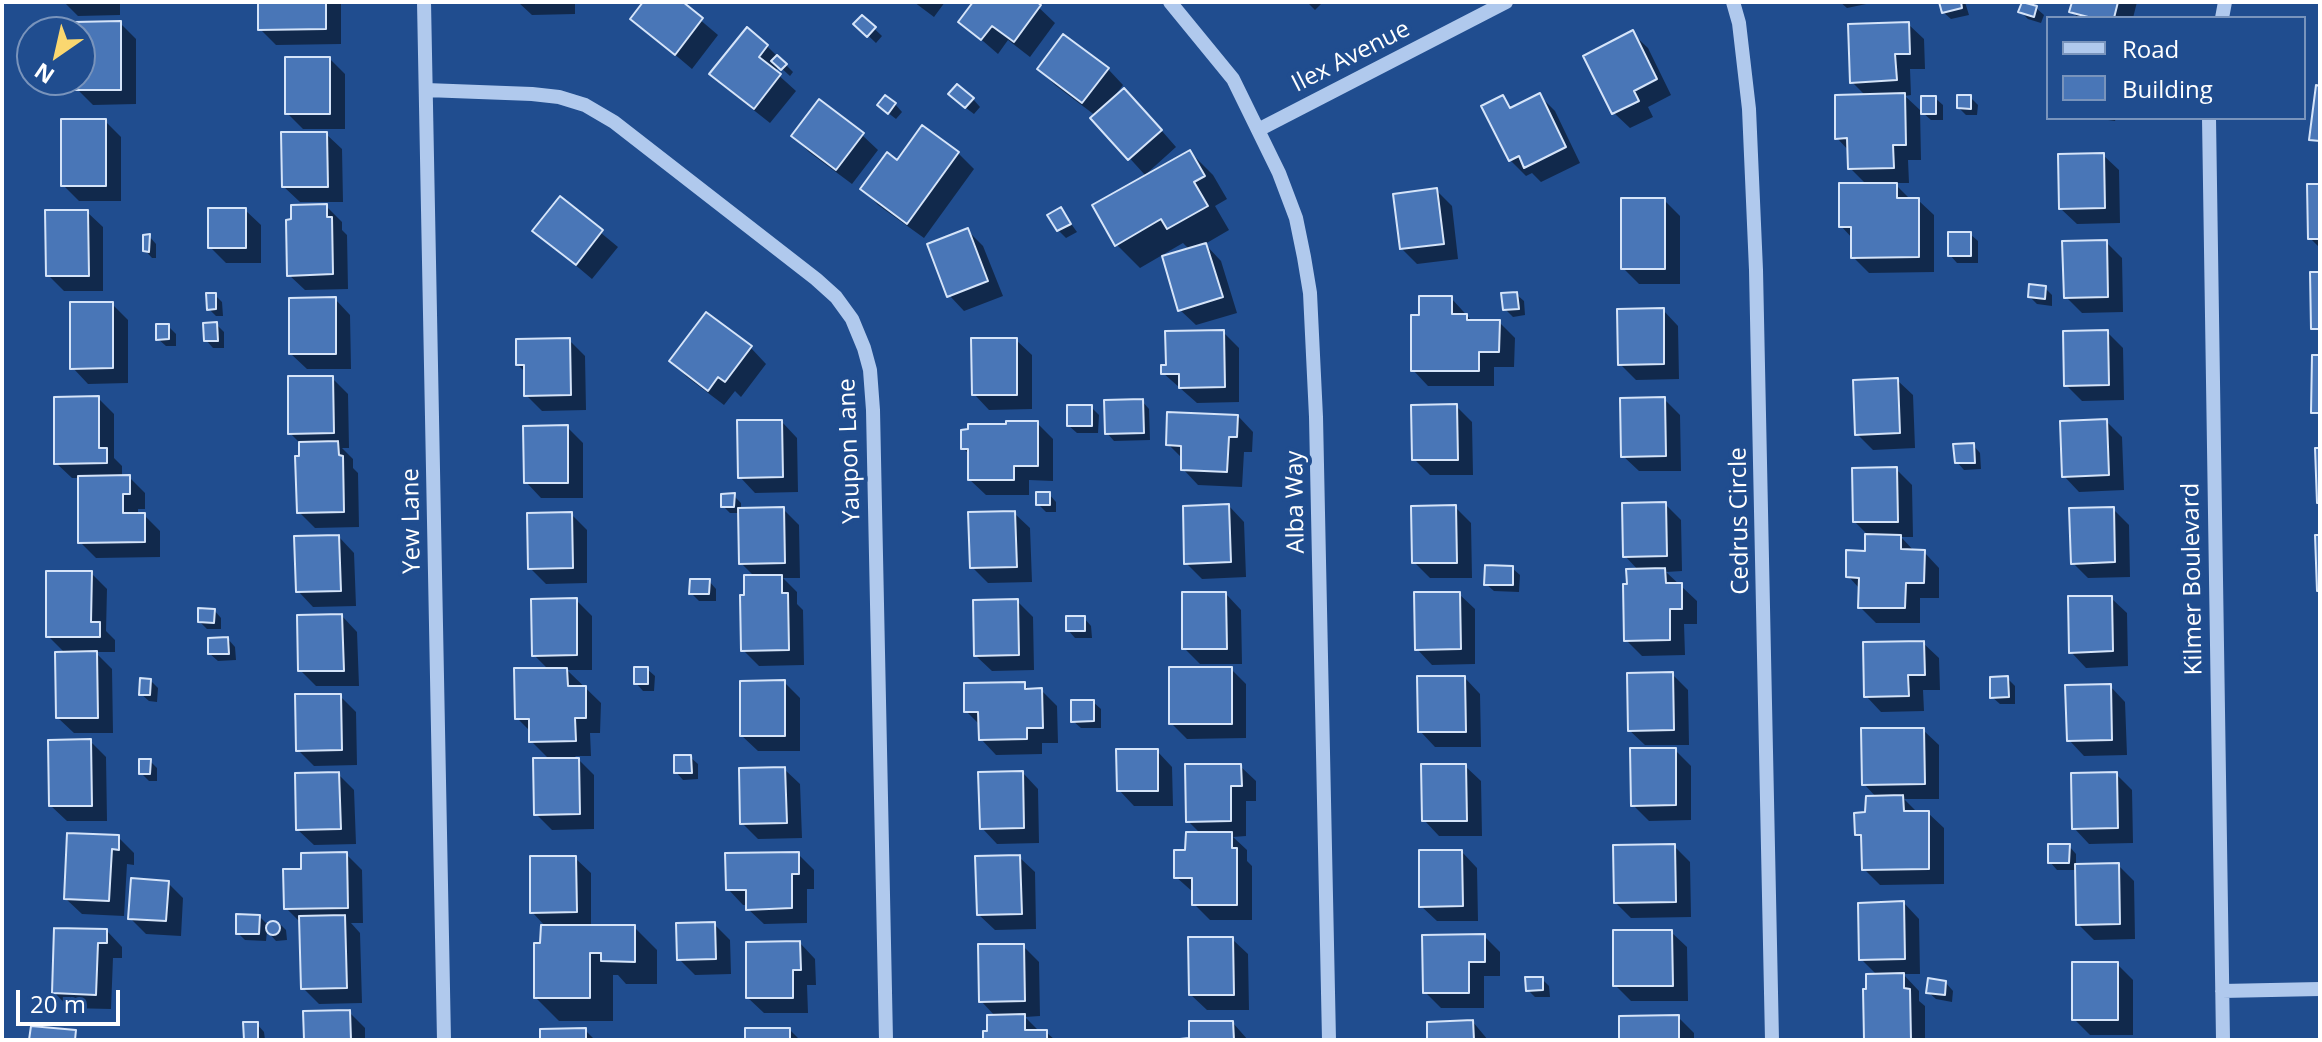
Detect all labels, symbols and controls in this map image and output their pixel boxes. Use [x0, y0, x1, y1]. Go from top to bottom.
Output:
street label: Ilex Avenue [1287, 15, 1415, 99]
north arrow [16, 16, 96, 96]
legend [2046, 16, 2306, 120]
text: Road [2122, 32, 2179, 65]
text: N [28, 57, 60, 92]
text: Building [2122, 72, 2213, 105]
street label: Yaupon Lane [833, 378, 867, 524]
street label: Cedrus Circle [1724, 447, 1756, 595]
street label: Alba Way [1281, 450, 1311, 554]
street label: Yew Lane [397, 468, 427, 574]
street label: Kilmer Boulevard [2177, 482, 2209, 676]
scale bar [20, 974, 124, 1024]
text: 20 m [30, 987, 86, 1020]

